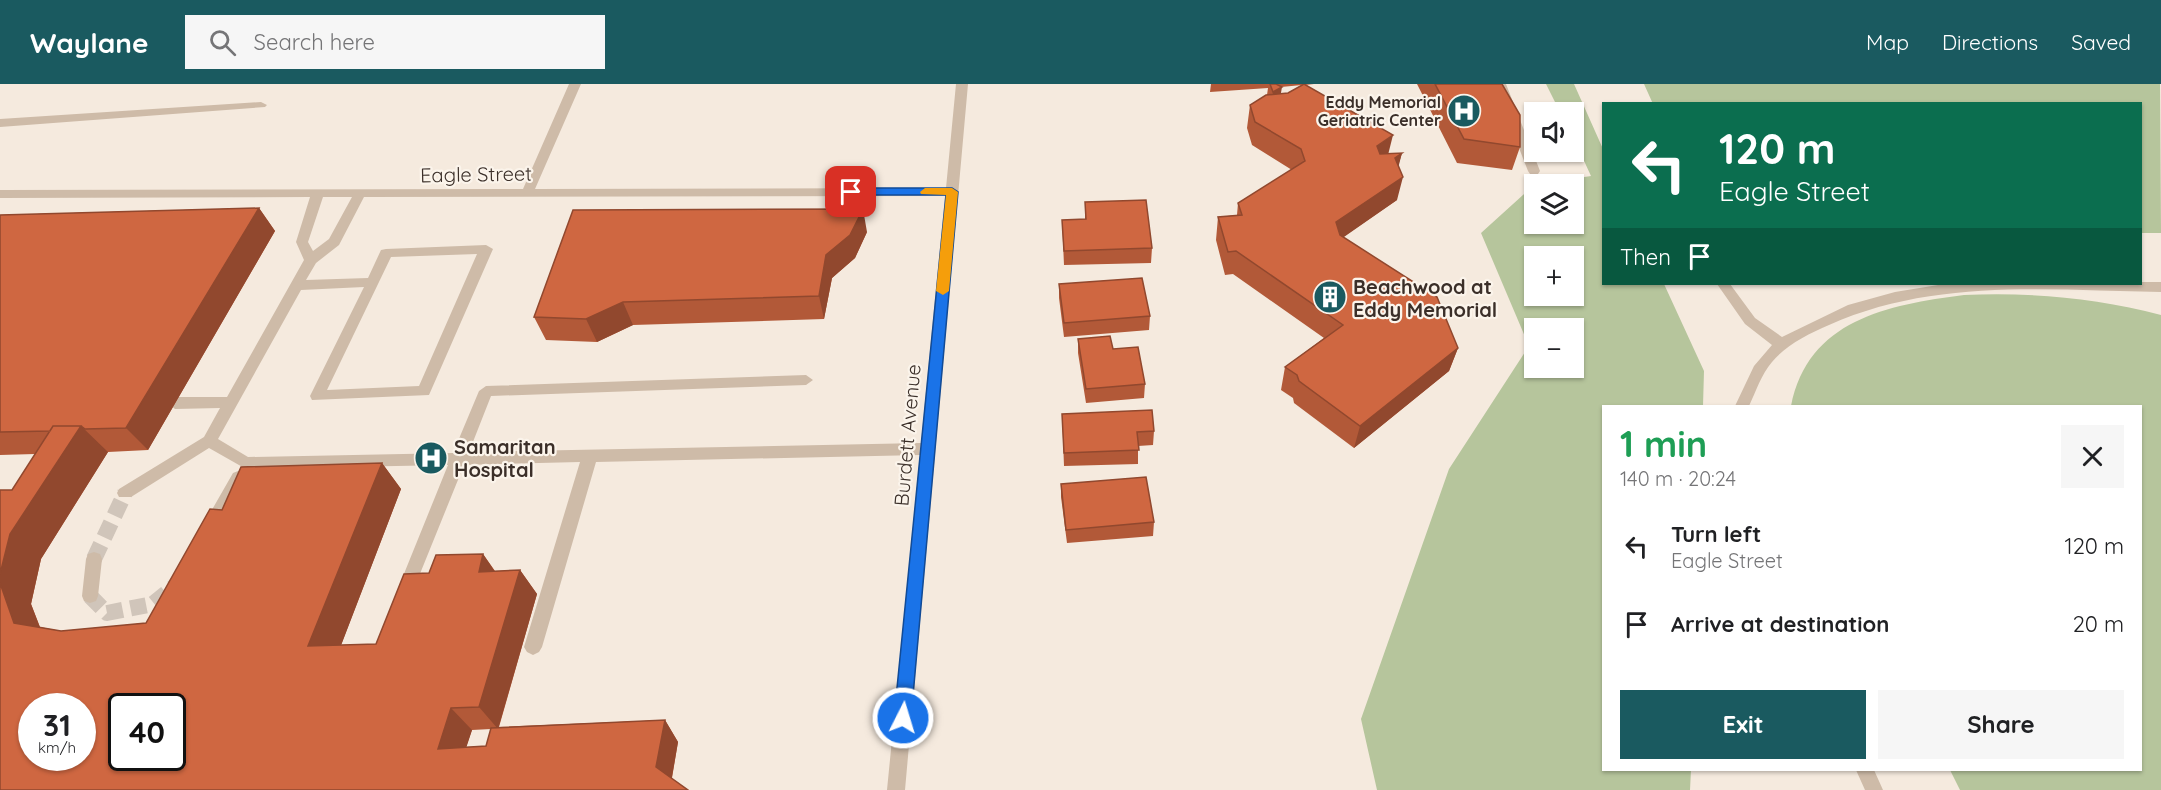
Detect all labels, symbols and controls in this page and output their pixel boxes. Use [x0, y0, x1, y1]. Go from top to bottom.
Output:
search box [185, 15, 605, 69]
text: Waylane [30, 25, 149, 60]
icon: search [206, 26, 239, 59]
text: Search here [254, 28, 375, 56]
text: Map [1866, 29, 1909, 55]
text: Directions [1942, 29, 2038, 55]
text: Saved [2071, 29, 2131, 55]
place label: Eddy Memorial Geriatric Center [1318, 92, 1441, 130]
hospital icon: Eddy Memorial Geriatric Center [1446, 93, 1482, 129]
map controls [1524, 102, 1584, 378]
button: sound [1524, 102, 1584, 162]
text: 120 m [1719, 122, 1836, 175]
icon: left [1620, 126, 1698, 204]
street label: Eagle Street [420, 161, 532, 187]
pin [825, 166, 876, 217]
button: layers [1524, 174, 1584, 234]
text: Eagle Street [1719, 174, 1870, 208]
icon: arrive [834, 175, 867, 208]
icon: arrive [1683, 240, 1716, 273]
text: Then [1620, 243, 1671, 271]
button: + [1524, 246, 1584, 306]
place label: Beachwood at Eddy Memorial [1353, 274, 1497, 322]
building icon: Beachwood at Eddy Memorial [1312, 279, 1348, 315]
button: − [1524, 318, 1584, 378]
street label: Burdett Avenue [888, 363, 926, 507]
text: 1 min [1620, 421, 1707, 466]
button: close [2061, 425, 2124, 488]
place label: Samaritan Hospital [454, 434, 556, 482]
hospital icon: Samaritan Hospital [413, 440, 449, 476]
text: 140 m · 20:24 [1620, 466, 1736, 491]
text: Turn left [1671, 520, 1761, 548]
icon: left [1620, 530, 1653, 563]
text: 120 m [2065, 532, 2124, 560]
text: Eagle Street [1671, 548, 1783, 573]
icon: arrive [1620, 608, 1653, 641]
text: Arrive at destination [1671, 610, 1889, 638]
text: 20 m [2073, 610, 2124, 638]
position arrow [871, 686, 935, 750]
button: Exit [1620, 690, 1866, 759]
button: Share [1878, 690, 2124, 759]
speed limit sign: 40 [108, 693, 186, 771]
text: 31 [43, 706, 71, 744]
text: km/h [38, 738, 76, 757]

